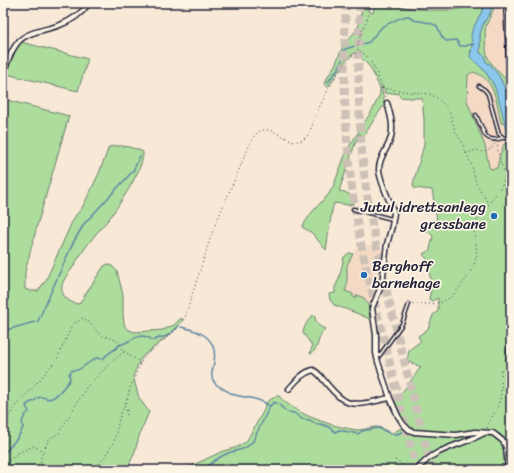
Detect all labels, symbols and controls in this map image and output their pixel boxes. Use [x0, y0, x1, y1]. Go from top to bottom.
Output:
place label: Jutul idrettsanlegg gressbane [360, 194, 486, 237]
marker: Jutul idrettsanlegg gressbane [489, 211, 499, 221]
place label: Berghoff barnehage [372, 253, 441, 296]
marker: Berghoff barnehage [359, 270, 369, 280]

